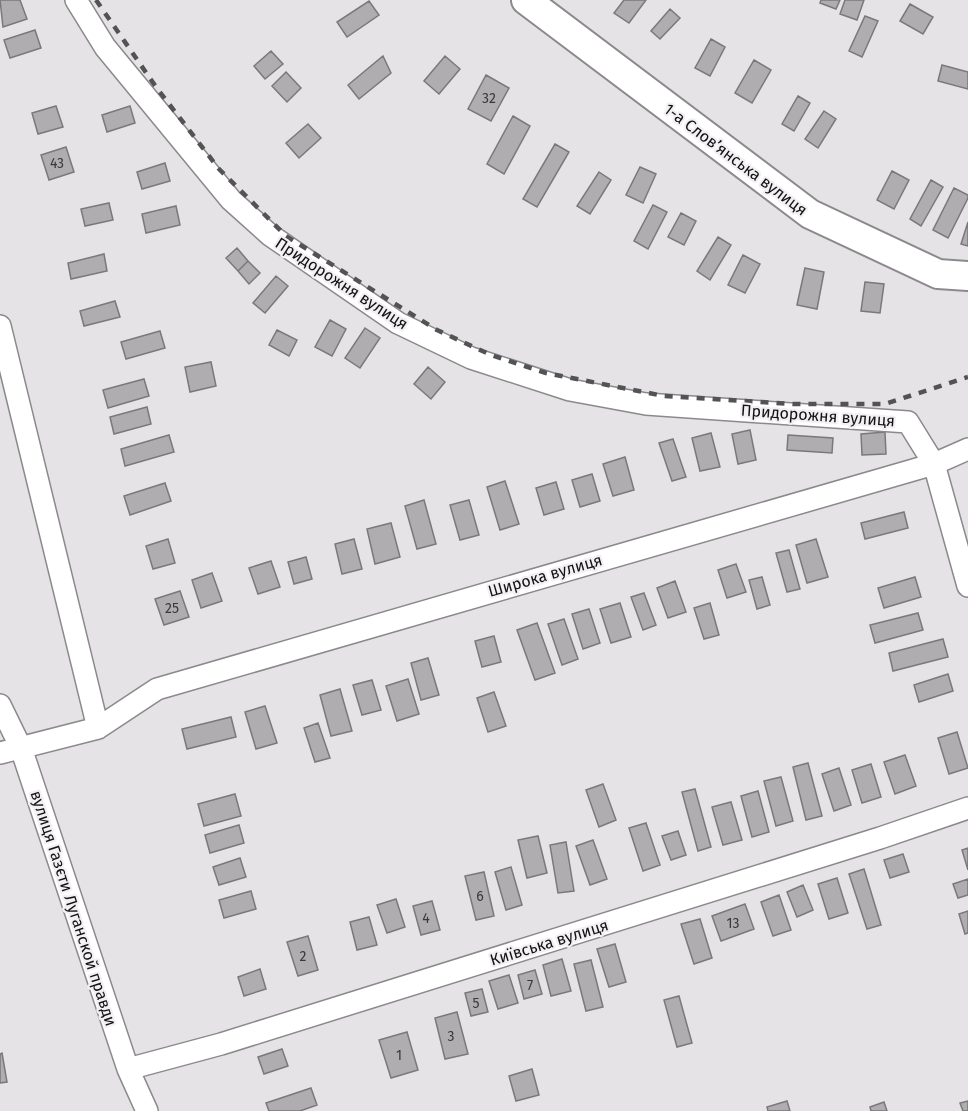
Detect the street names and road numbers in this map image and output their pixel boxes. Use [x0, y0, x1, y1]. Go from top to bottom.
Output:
street label: 1-а Слов’янська вулиця [660, 99, 811, 219]
street label: Придорожня вулиця [272, 233, 412, 333]
street label: Придорожня вулиця [740, 401, 896, 430]
street label: Широка вулиця [486, 550, 604, 601]
street label: вулиця Газєти Луганской правди [26, 788, 121, 1028]
street label: Київська вулиця [488, 915, 611, 970]

